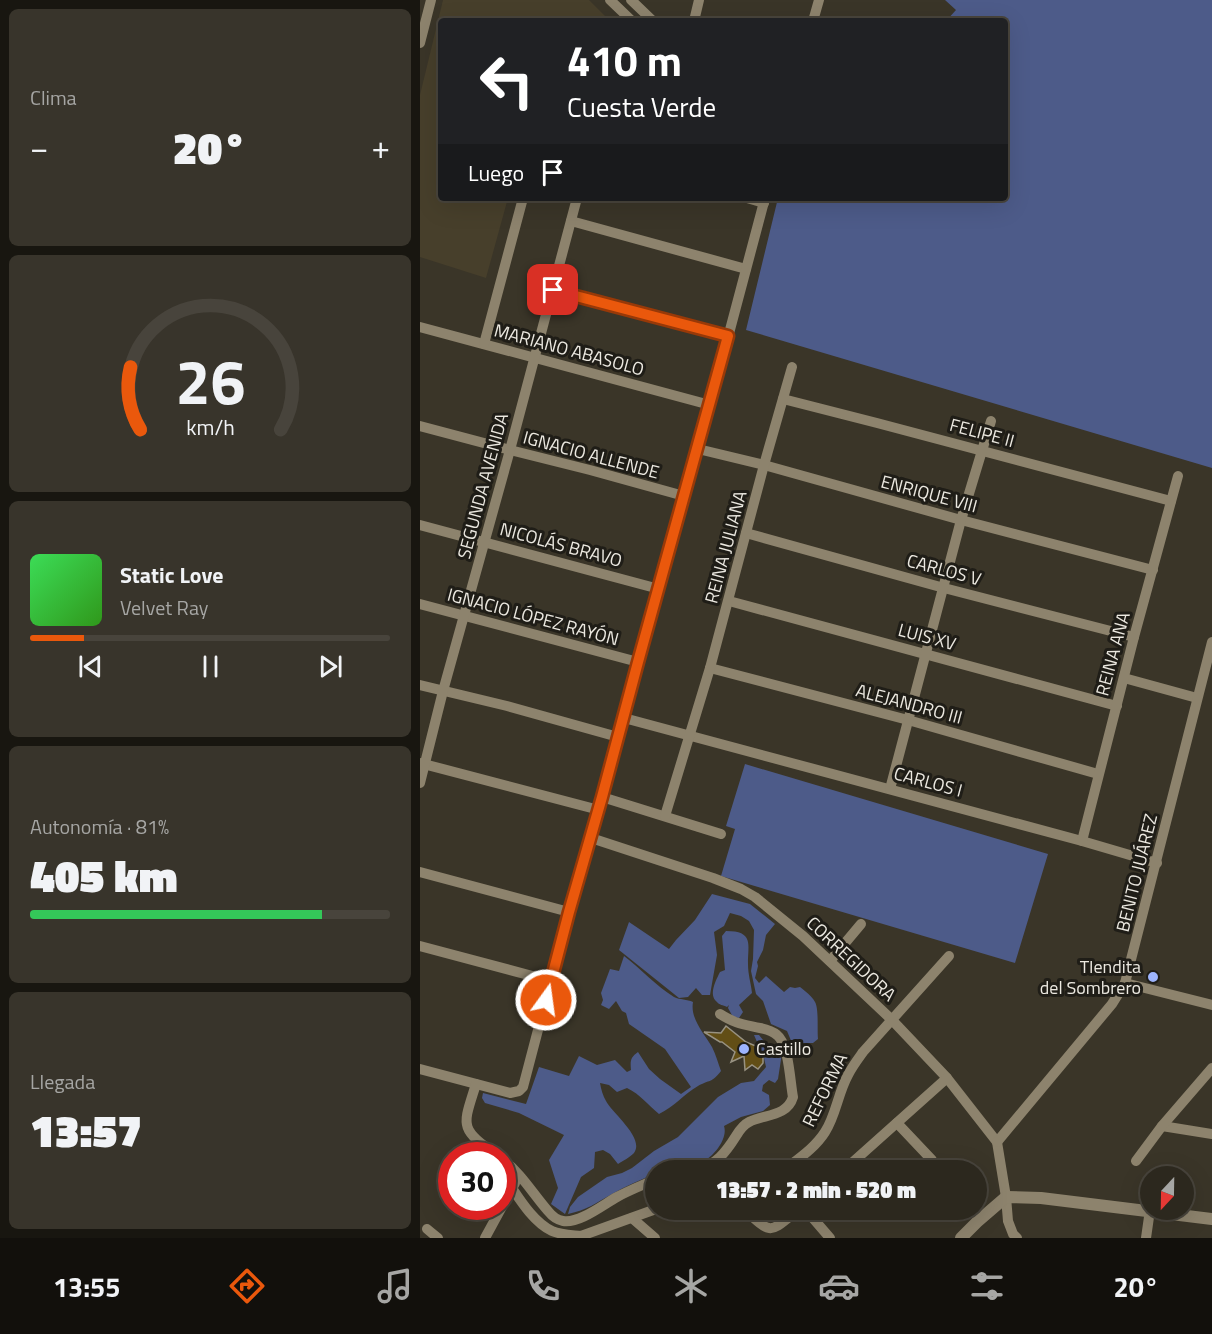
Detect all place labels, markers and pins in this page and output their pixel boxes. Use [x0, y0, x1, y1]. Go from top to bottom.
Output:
pin [527, 264, 578, 315]
place label: TIendita del Sombrero [1040, 953, 1141, 1001]
marker: TIendita del Sombrero [1146, 970, 1160, 984]
place label: Castillo [756, 1035, 811, 1062]
marker: Castillo [737, 1042, 751, 1056]

